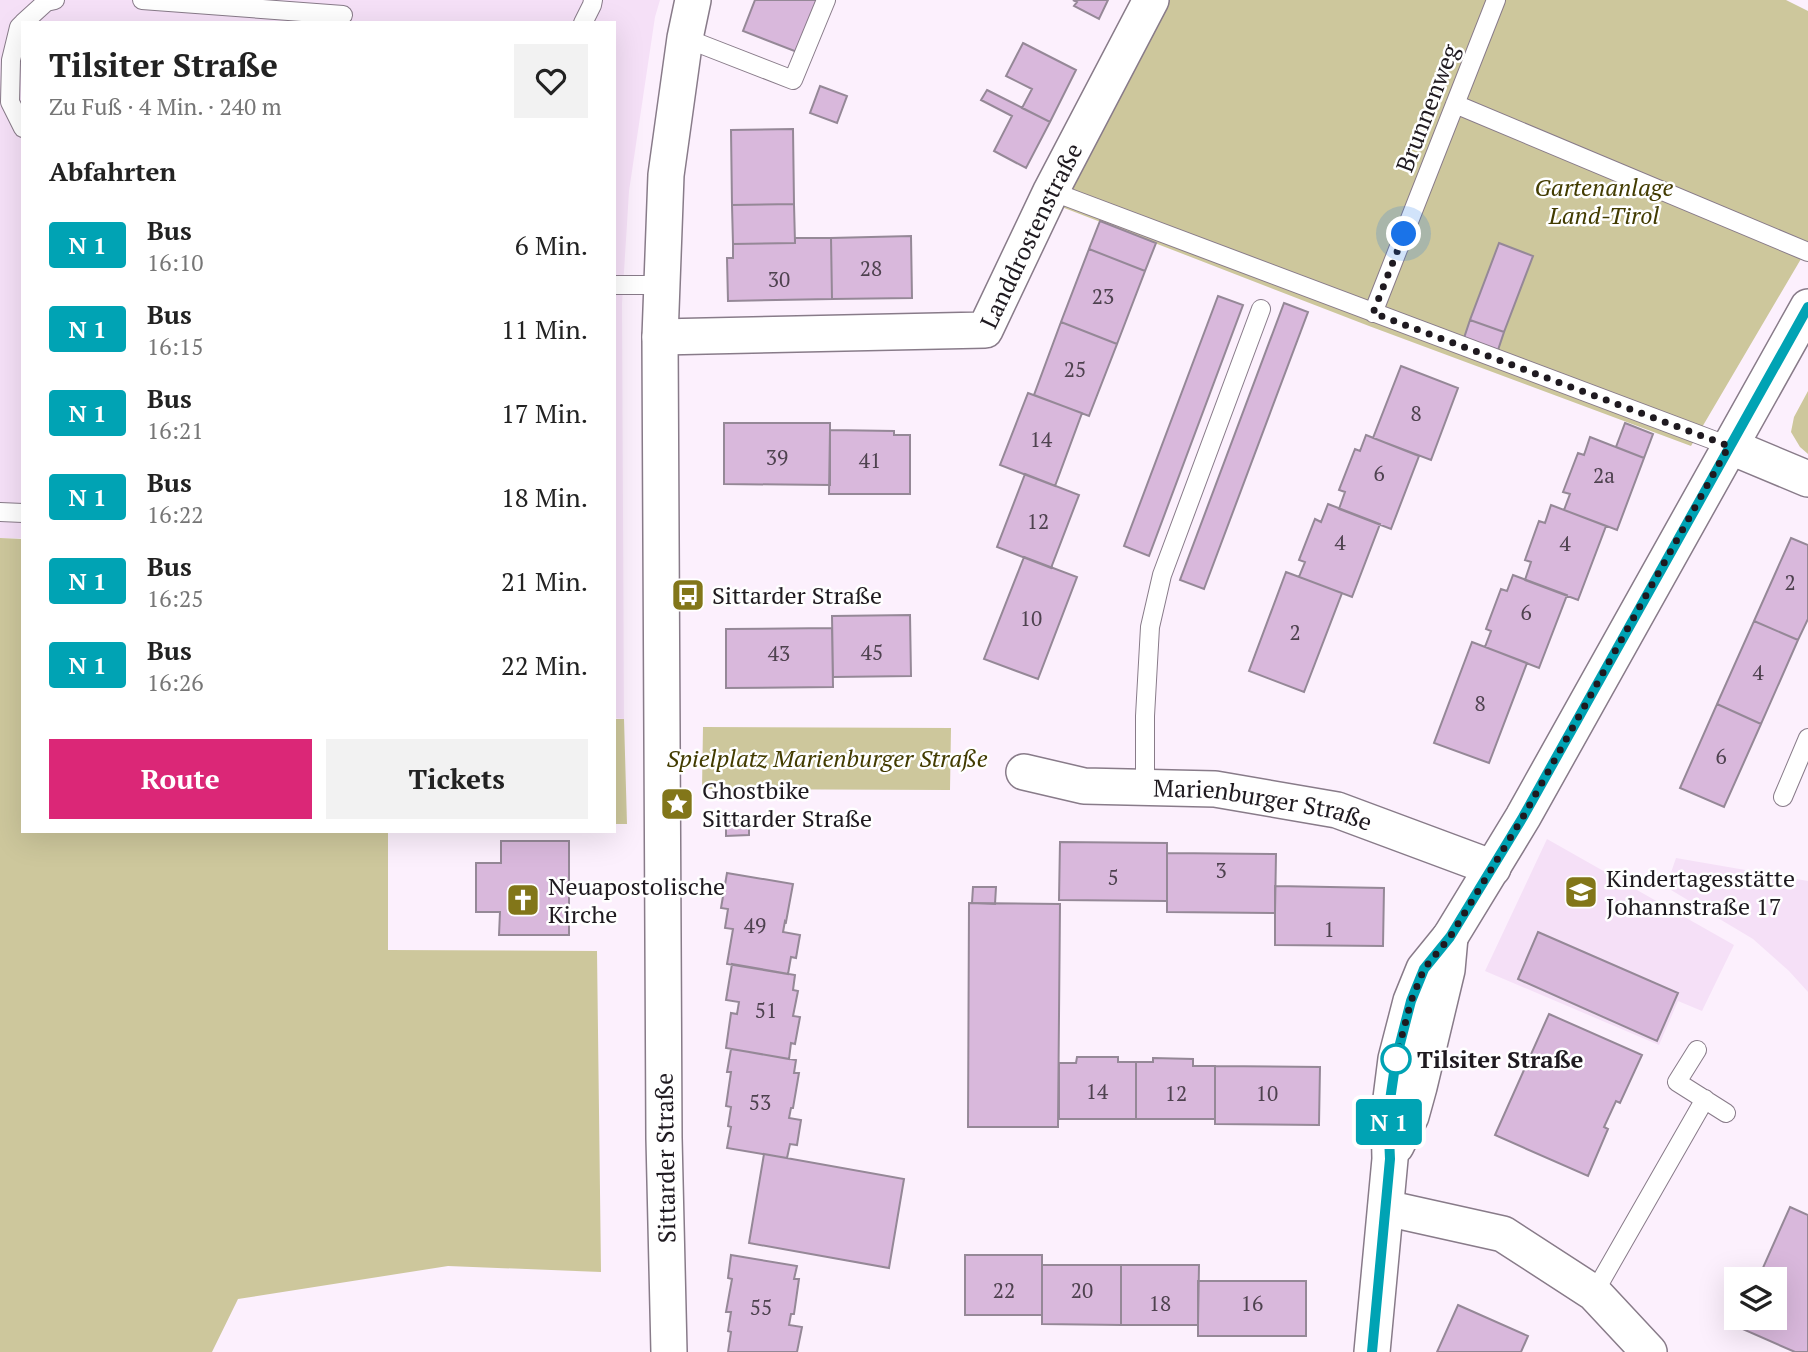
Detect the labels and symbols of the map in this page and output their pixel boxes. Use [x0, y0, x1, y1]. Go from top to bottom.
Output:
street label: Brunnenweg [1388, 39, 1466, 177]
street label: Landdrostenstraße [972, 137, 1089, 334]
park label: Gartenanlage Land-Tirol [1535, 171, 1674, 231]
your location [1386, 216, 1421, 251]
house number: 28 [860, 254, 882, 282]
house number: 30 [768, 265, 790, 293]
house number: 23 [1092, 282, 1114, 310]
house number: 25 [1064, 355, 1086, 383]
house number: 8 [1410, 399, 1422, 427]
house number: 14 [1030, 425, 1053, 453]
house number: 39 [766, 443, 788, 471]
house number: 41 [859, 446, 881, 474]
house number: 6 [1373, 459, 1385, 487]
house number: 2a [1593, 461, 1615, 489]
house number: 12 [1027, 507, 1049, 535]
house number: 4 [1334, 528, 1346, 556]
house number: 4 [1559, 529, 1571, 557]
house number: 2 [1784, 568, 1796, 596]
bus stop icon: Sittarder Straße [669, 576, 707, 614]
place label: Sittarder Straße [712, 579, 882, 611]
house number: 6 [1520, 598, 1532, 626]
house number: 10 [1020, 604, 1042, 632]
house number: 2 [1289, 618, 1301, 646]
house number: 45 [861, 638, 883, 666]
house number: 43 [768, 639, 790, 667]
house number: 4 [1752, 658, 1764, 686]
house number: 8 [1474, 689, 1486, 717]
park label: Spielplatz Marienburger Straße [666, 742, 988, 774]
house number: 6 [1715, 742, 1727, 770]
street label: Marienburger Straße [1153, 772, 1377, 838]
place label: Ghostbike Sittarder Straße [702, 774, 872, 834]
place icon: Ghostbike Sittarder Straße [658, 785, 696, 823]
house number: 3 [1215, 856, 1227, 884]
place label: Kindertagesstätte Johannstraße 17 [1606, 862, 1795, 922]
house number: 5 [1107, 863, 1119, 891]
place label: Neuapostolische Kirche [548, 870, 725, 930]
school or university icon: Kindertagesstätte Johannstraße 17 [1562, 873, 1600, 911]
church icon: Neuapostolische Kirche [504, 881, 542, 919]
house number: 49 [744, 911, 766, 939]
house number: 1 [1323, 915, 1335, 943]
house number: 51 [755, 996, 777, 1024]
place label: Tilsiter Straße [1417, 1043, 1584, 1075]
marker: Tilsiter Straße [1381, 1044, 1411, 1074]
street label: Sittarder Straße [648, 1073, 682, 1243]
house number: 14 [1086, 1077, 1109, 1105]
house number: 12 [1165, 1079, 1187, 1107]
house number: 10 [1256, 1079, 1278, 1107]
house number: 53 [749, 1088, 771, 1116]
line badge: N 1 [1349, 1099, 1429, 1145]
house number: 22 [993, 1276, 1015, 1304]
house number: 20 [1071, 1276, 1093, 1304]
house number: 18 [1149, 1289, 1171, 1317]
house number: 16 [1241, 1289, 1263, 1317]
house number: 55 [750, 1293, 772, 1321]

